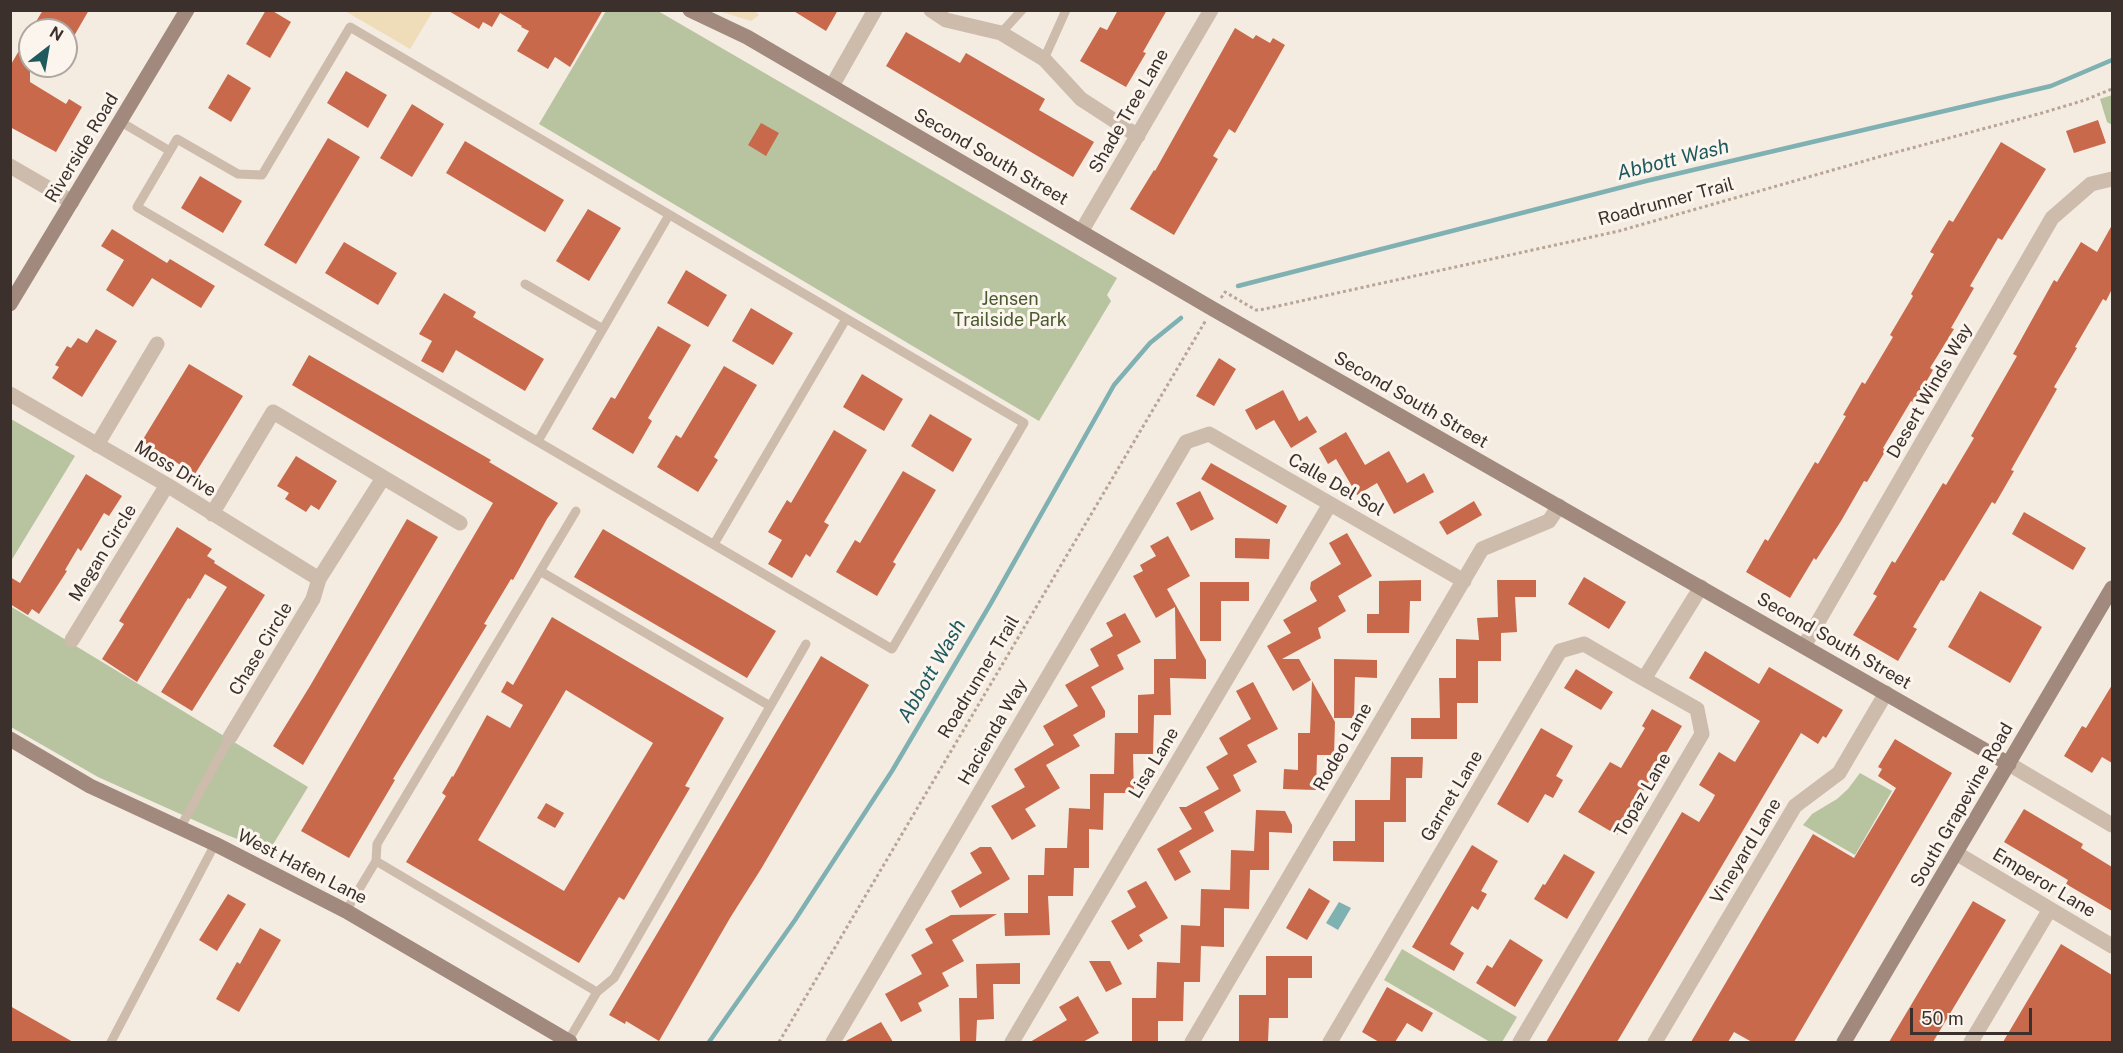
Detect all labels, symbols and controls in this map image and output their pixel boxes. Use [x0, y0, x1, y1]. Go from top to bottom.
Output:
north arrow [18, 18, 78, 78]
text: N [46, 22, 67, 45]
street label: Shade Tree Lane [1085, 45, 1173, 177]
street label: Riverside Road [41, 89, 123, 207]
street label: Second South Street [910, 104, 1072, 210]
water label: Abbott Wash [1614, 134, 1732, 186]
street label: Roadrunner Trail [1596, 174, 1736, 230]
park label: Jensen Trailside Park [953, 288, 1067, 330]
street label: Desert Winds Way [1883, 320, 1977, 462]
street label: Second South Street [1330, 347, 1492, 453]
street label: Moss Drive [130, 436, 220, 502]
street label: Calle Del Sol [1284, 449, 1388, 521]
street label: Megan Circle [65, 500, 141, 606]
street label: Second South Street [1753, 588, 1915, 694]
street label: Chase Circle [225, 598, 297, 700]
street label: Roadrunner Trail [934, 612, 1024, 742]
water label: Abbott Wash [893, 615, 971, 727]
street label: Hacienda Way [954, 675, 1032, 789]
street label: Rodeo Lane [1309, 699, 1377, 795]
street label: South Grapevine Road [1906, 719, 2018, 891]
street label: Lisa Lane [1124, 724, 1184, 802]
street label: Garnet Lane [1416, 747, 1488, 845]
street label: Topaz Lane [1610, 749, 1676, 841]
street label: Vineyard Lane [1706, 794, 1786, 908]
street label: West Hafen Lane [233, 825, 371, 909]
street label: Emperor Lane [1988, 844, 2100, 922]
scale bar [1913, 996, 2034, 1034]
text: 50 m [1921, 1008, 1964, 1029]

